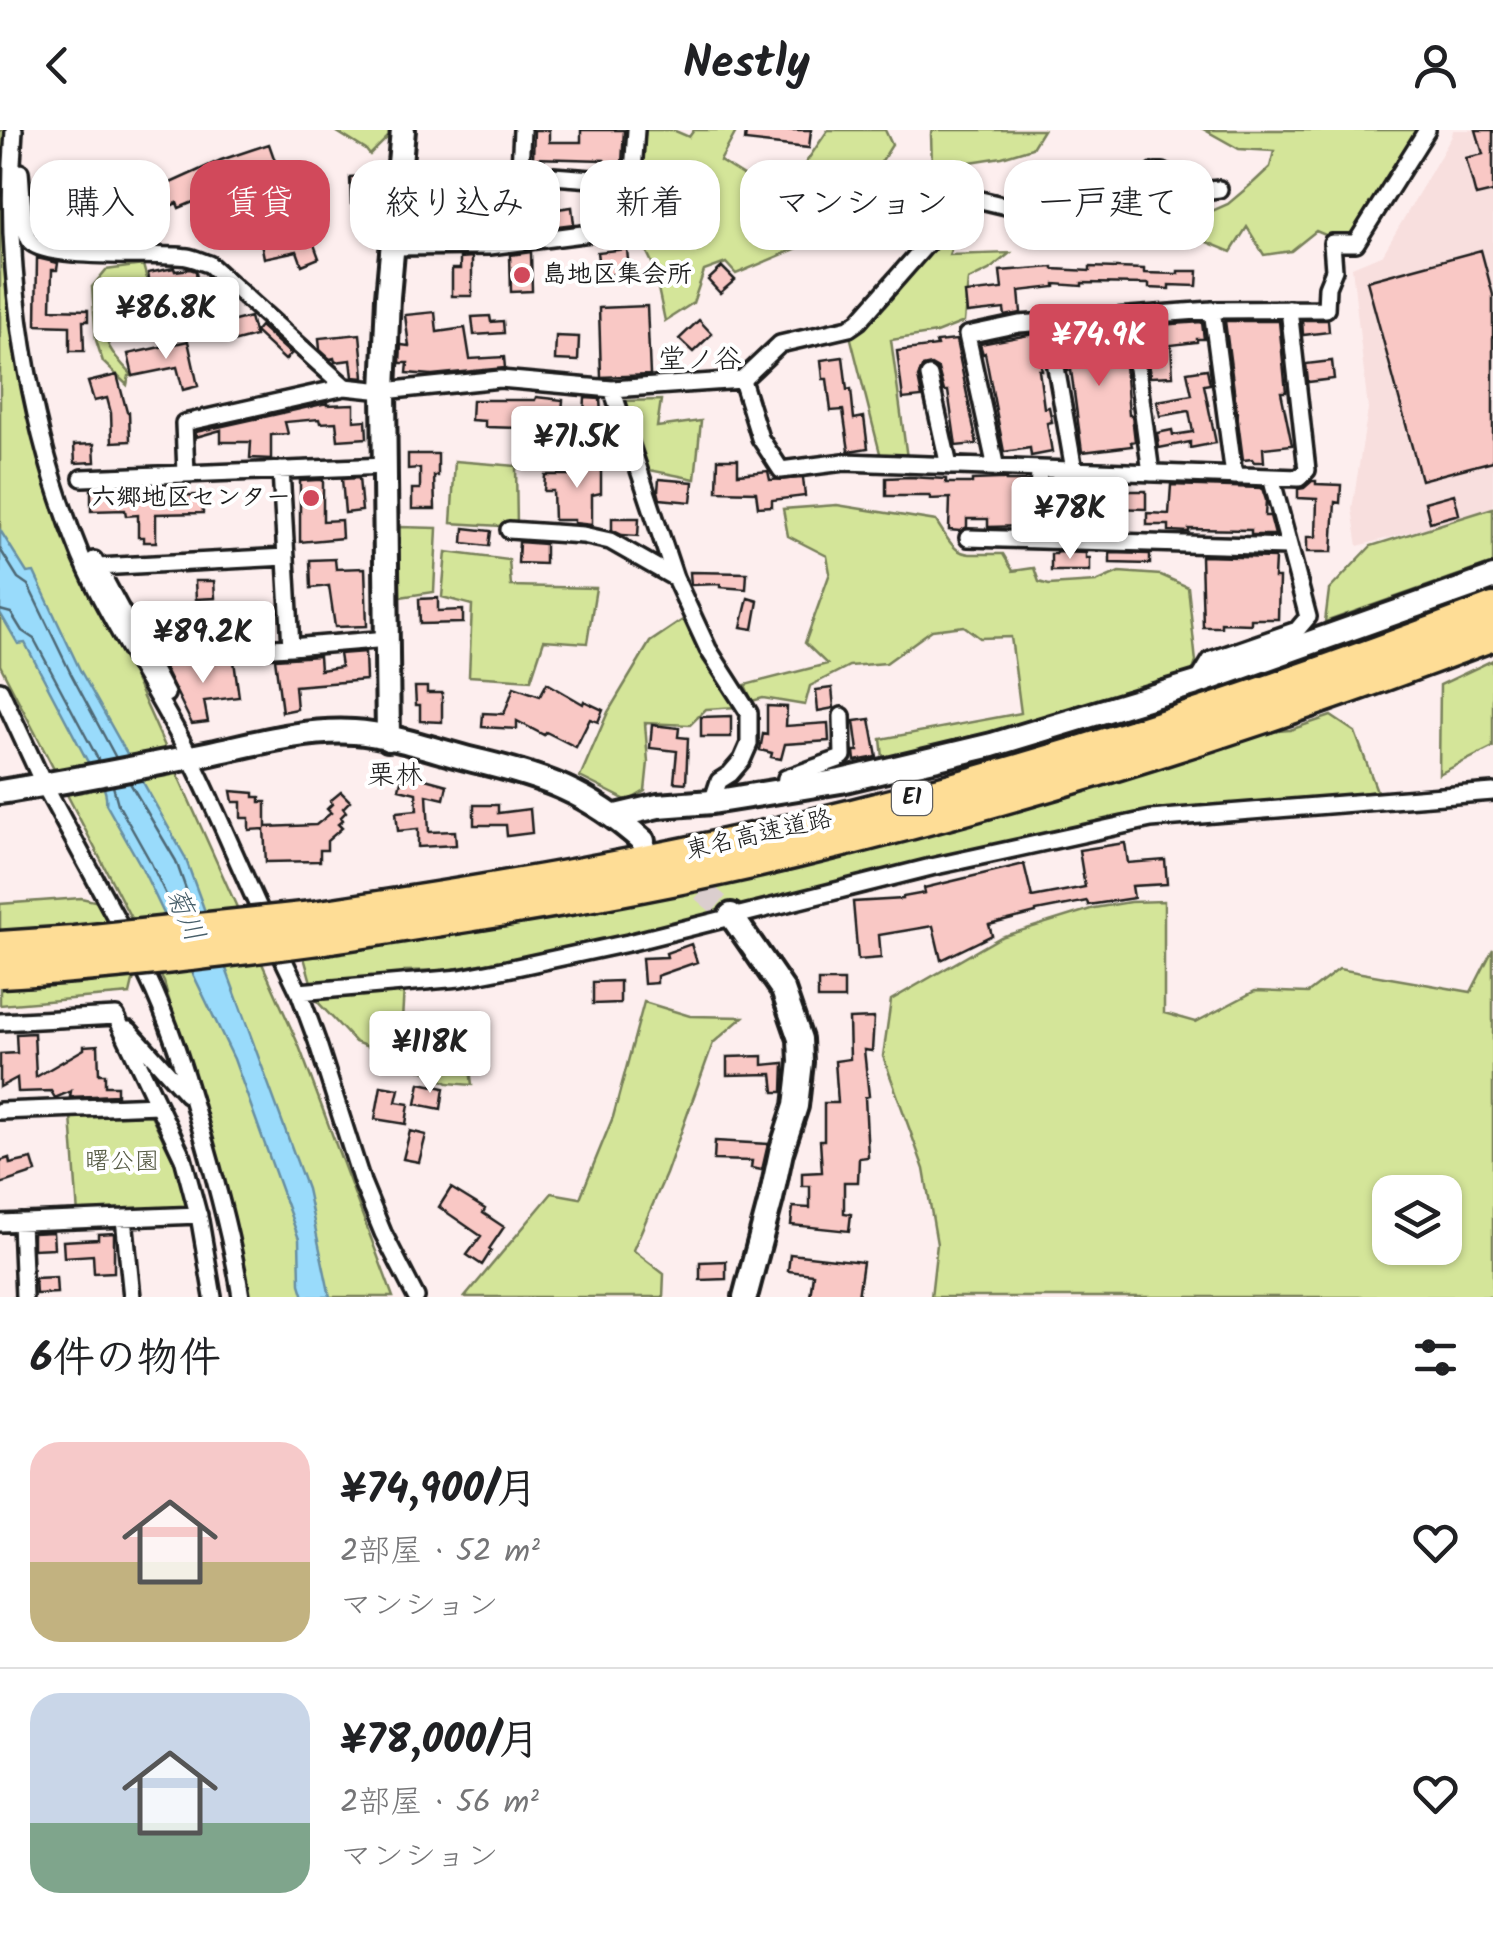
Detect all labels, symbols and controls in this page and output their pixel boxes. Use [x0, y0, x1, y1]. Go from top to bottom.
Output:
text: Nestly [683, 29, 810, 101]
icon: back [30, 38, 85, 93]
icon: person [1408, 38, 1463, 93]
chip: 購入 [30, 160, 170, 250]
chip: 賃貸 [190, 160, 330, 250]
chip: 絞り込み [350, 160, 560, 250]
chip: 新着 [580, 160, 720, 250]
chip: マンション [740, 160, 984, 250]
chip: 一戸建て [1004, 160, 1214, 250]
place label: 島地区集会所 [542, 255, 692, 295]
marker: 島地区集会所 [511, 264, 533, 286]
pin: ¥86.8K [85, 277, 247, 362]
text: ¥86.8K [115, 284, 217, 335]
pin: ¥74.9K [1018, 304, 1180, 389]
text: ¥74.9K [1051, 311, 1147, 362]
district label: 堂ノ谷 [658, 338, 742, 383]
pin: ¥71.5K [496, 406, 658, 491]
text: ¥71.5K [533, 413, 621, 464]
pin: ¥78K [1011, 477, 1129, 562]
place label: 六郷地区センター [91, 478, 291, 518]
text: ¥78K [1034, 484, 1106, 535]
marker: 六郷地区センター [300, 487, 322, 509]
pin: ¥89.2K [122, 601, 284, 686]
text: ¥89.2K [153, 608, 253, 659]
district label: 栗林 [367, 754, 423, 799]
road number: E1 [892, 781, 932, 815]
street label: 東名高速道路 [681, 799, 837, 871]
water label: 菊川 [152, 880, 216, 950]
pin: ¥118K [360, 1011, 500, 1096]
text: ¥118K [391, 1018, 469, 1069]
park label: 曙公園 [84, 1142, 160, 1182]
map controls [1372, 1175, 1462, 1265]
button: layers [1372, 1175, 1462, 1265]
text: 6件の物件 [30, 1326, 221, 1393]
icon: filters [1408, 1330, 1463, 1385]
text: ¥74,900/月 [340, 1457, 538, 1524]
icon: home [110, 1482, 230, 1602]
icon: heart [1408, 1515, 1463, 1570]
text: 2部屋 · 52 m² [340, 1527, 540, 1578]
text: マンション [340, 1581, 499, 1632]
text: ¥78,000/月 [340, 1708, 540, 1775]
icon: home [110, 1733, 230, 1853]
icon: heart [1408, 1766, 1463, 1821]
text: 2部屋 · 56 m² [340, 1778, 539, 1829]
text: マンション [340, 1832, 499, 1883]

